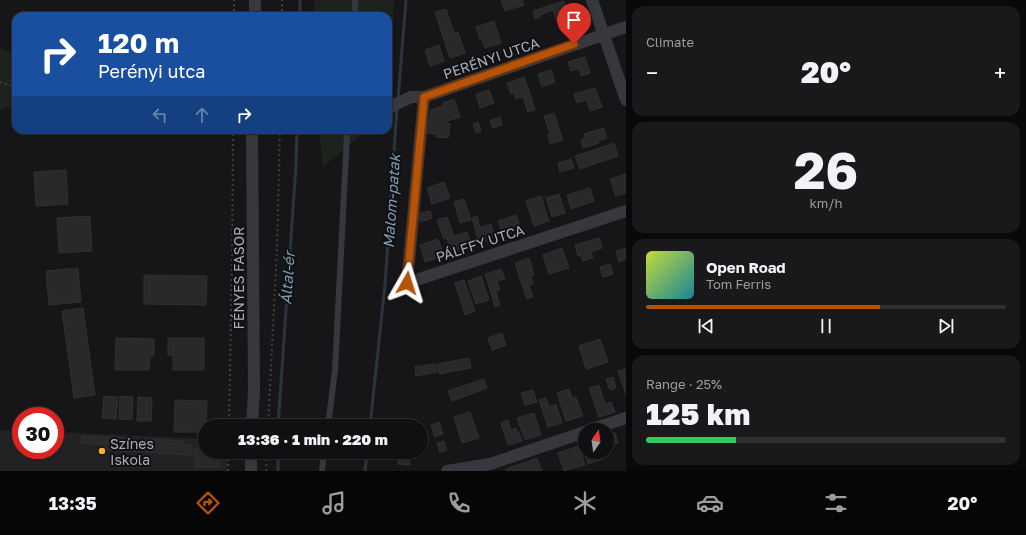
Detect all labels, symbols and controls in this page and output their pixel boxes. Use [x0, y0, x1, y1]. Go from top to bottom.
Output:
pin [557, 3, 591, 44]
icon: arrive [563, 9, 585, 31]
text: 120 m [98, 26, 179, 59]
icon: right [32, 28, 84, 80]
street label: PERÉNYI UTCA [441, 33, 542, 82]
text: Climate [646, 34, 694, 50]
text: 20° [801, 54, 851, 90]
text: − [646, 59, 658, 86]
text: + [994, 59, 1006, 86]
text: Perényi utca [98, 60, 206, 82]
icon: left [149, 104, 171, 126]
icon: ahead [191, 104, 213, 126]
icon: right [233, 104, 255, 126]
text: 26 [794, 138, 858, 200]
water label: Malom-patak [379, 152, 403, 249]
text: km/h [809, 195, 843, 211]
street label: PÁLFFY UTCA [434, 221, 527, 265]
street label: FÉNYES FASOR [230, 226, 247, 330]
water label: Által-ér [276, 249, 298, 305]
text: Open Road [706, 258, 786, 276]
position arrow [386, 262, 428, 304]
text: Tom Ferris [706, 276, 771, 292]
icon: previous [695, 315, 717, 337]
icon: pause [815, 315, 837, 337]
icon: next [935, 315, 957, 337]
text: Range · 25% [646, 376, 722, 392]
text: 125 km [646, 396, 750, 432]
speed limit sign: 30 [12, 407, 64, 459]
north arrow [578, 423, 614, 459]
map controls [578, 423, 614, 459]
text: 13:36 · 1 min · 220 m [238, 430, 388, 448]
place label: Színes Iskola [110, 435, 154, 468]
marker: Színes Iskola [97, 446, 107, 456]
icon: directions [194, 489, 222, 517]
icon: music [320, 489, 348, 517]
icon: phone [445, 489, 473, 517]
icon: climate [571, 489, 599, 517]
icon: car [696, 489, 724, 517]
icon: filters [822, 489, 850, 517]
text: 13:35 [49, 492, 97, 514]
text: 20° [947, 492, 977, 514]

